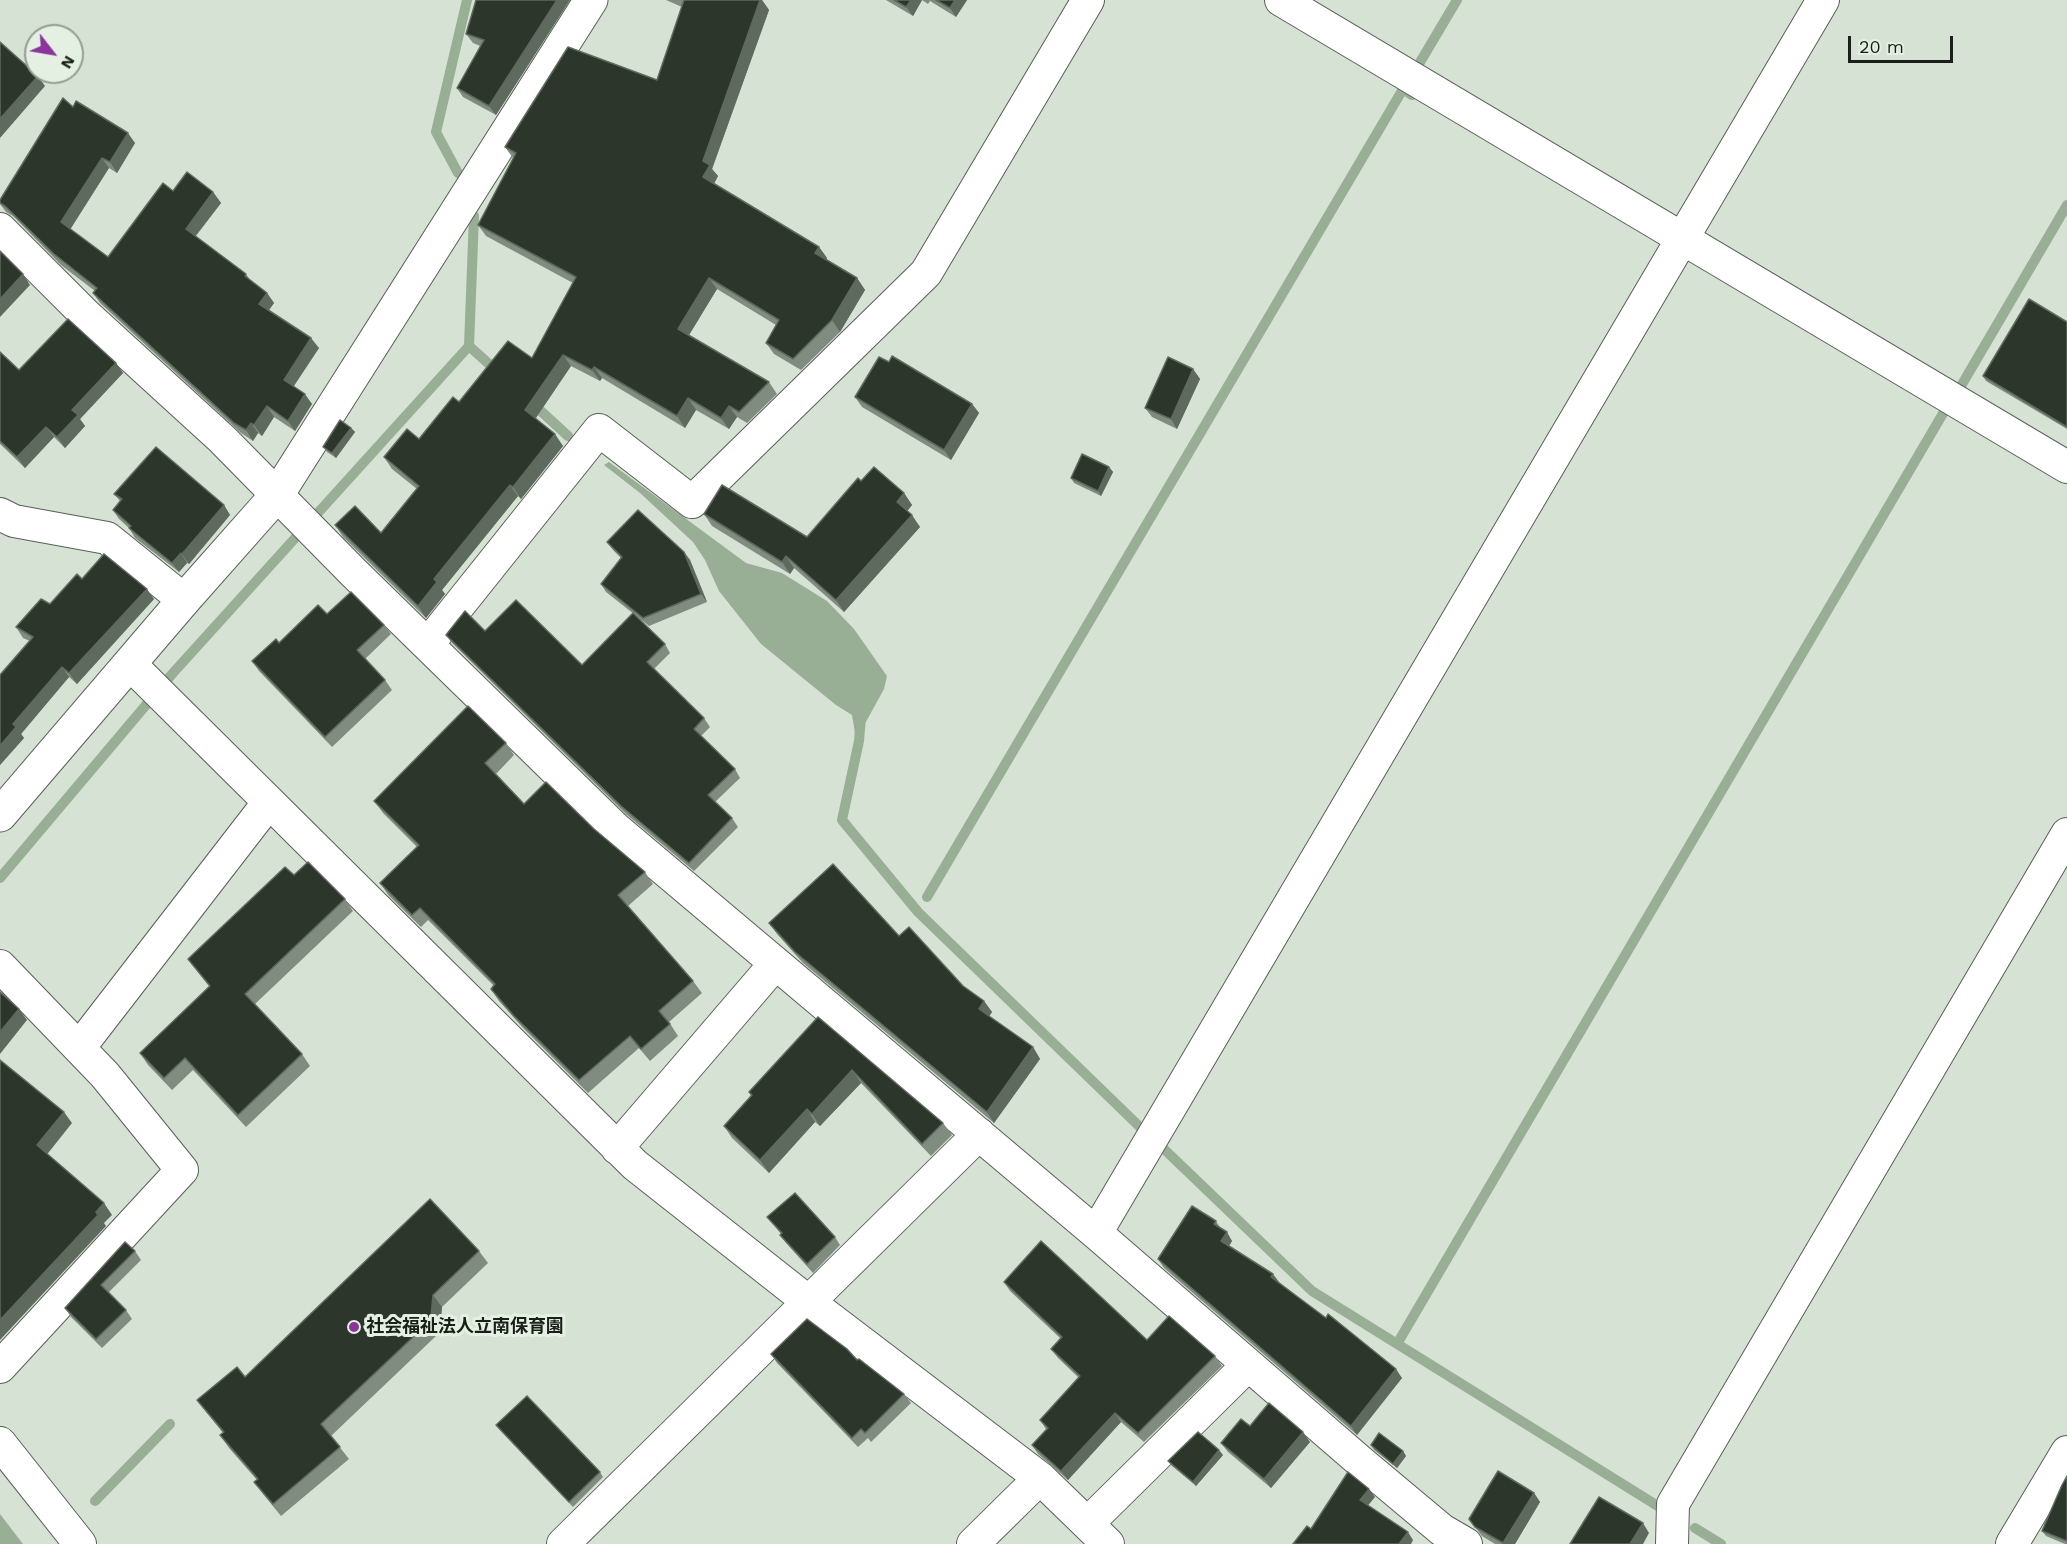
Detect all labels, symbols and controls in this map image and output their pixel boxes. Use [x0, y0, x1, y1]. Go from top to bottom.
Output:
north arrow [24, 24, 84, 84]
scale bar [1851, 24, 1956, 62]
text: 20 m [1859, 36, 1904, 57]
text: N [57, 53, 79, 72]
place label: 社会福祉法人立南保育園 [366, 1316, 564, 1338]
marker: 社会福祉法人立南保育園 [347, 1320, 361, 1334]

